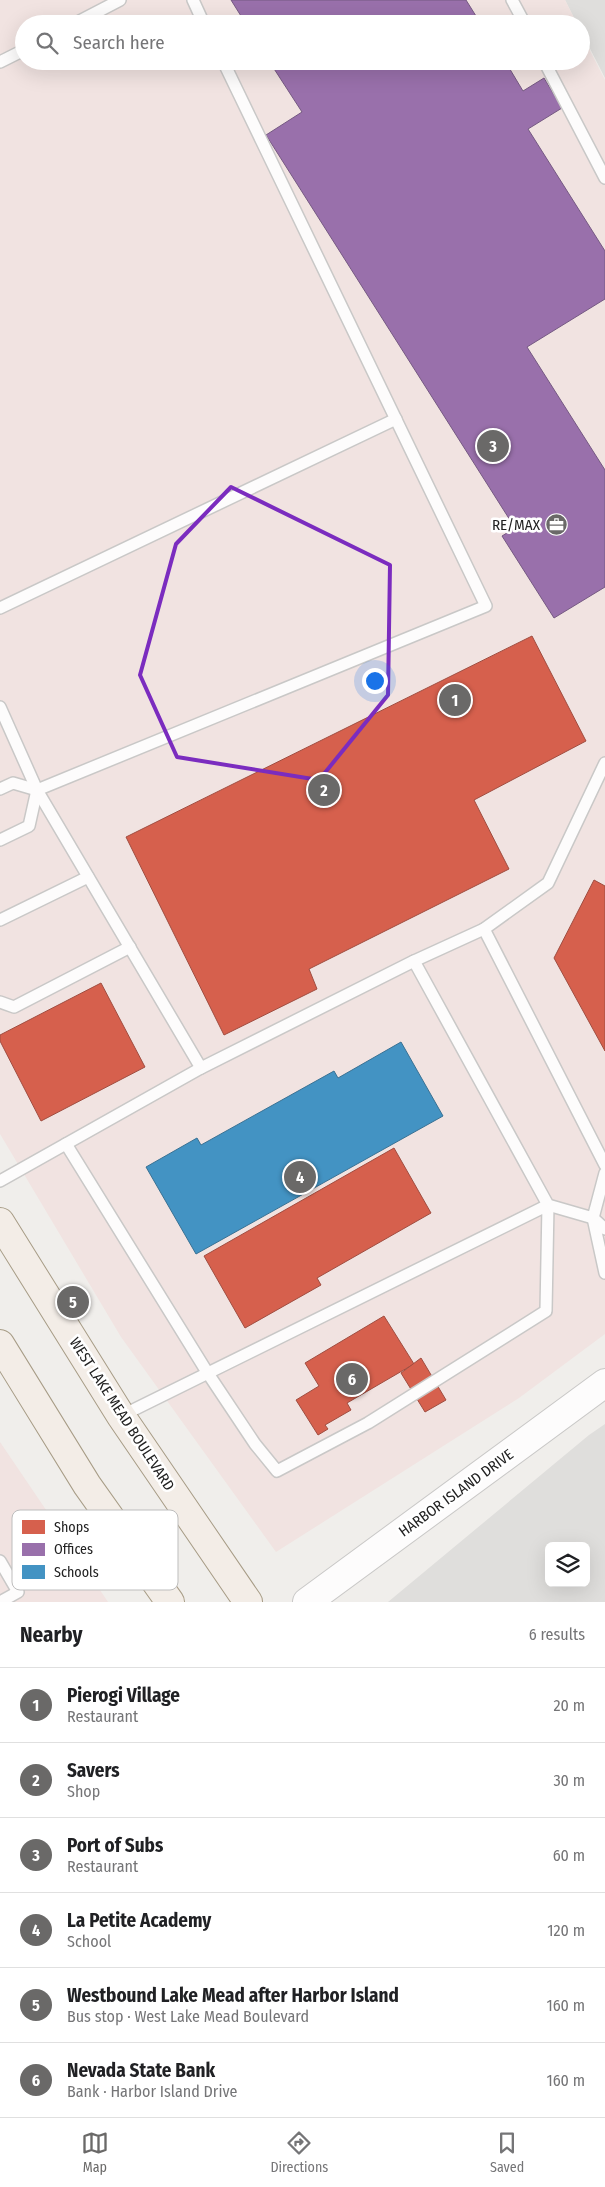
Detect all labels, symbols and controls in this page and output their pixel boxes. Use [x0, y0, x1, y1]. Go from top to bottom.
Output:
search box [15, 15, 590, 70]
icon: search [33, 29, 61, 57]
text: Search here [73, 31, 165, 54]
pin: 3 [477, 427, 509, 465]
office icon: RE/MAX [544, 513, 568, 537]
place label: RE/MAX [492, 516, 541, 534]
your location [362, 668, 388, 694]
pin: 1 [439, 681, 471, 719]
pin: 2 [308, 771, 340, 809]
pin: 4 [284, 1158, 316, 1196]
pin: 5 [57, 1283, 89, 1321]
street label: WEST LAKE MEAD BOULEVARD [66, 1334, 178, 1494]
pin: 6 [336, 1360, 368, 1398]
street label: HARBOR ISLAND DRIVE [395, 1445, 517, 1541]
legend [12, 1510, 178, 1590]
text: Shops [54, 1519, 89, 1536]
text: Offices [54, 1541, 93, 1558]
map controls [545, 1542, 590, 1587]
button: layers [545, 1542, 590, 1587]
text: Schools [54, 1564, 99, 1581]
text: Nearby [20, 1622, 82, 1648]
text: 6 results [529, 1625, 585, 1644]
text: Pierogi Village [67, 1684, 180, 1707]
text: 1 [33, 1696, 39, 1715]
text: 20 m [554, 1696, 585, 1715]
text: Restaurant [67, 1707, 138, 1726]
text: Savers [67, 1759, 120, 1782]
text: 2 [32, 1771, 40, 1790]
text: 30 m [553, 1771, 585, 1790]
text: Shop [67, 1782, 100, 1801]
text: Port of Subs [67, 1834, 163, 1857]
text: 3 [32, 1846, 40, 1865]
text: 60 m [553, 1846, 585, 1865]
text: Restaurant [67, 1857, 138, 1876]
text: La Petite Academy [67, 1909, 211, 1932]
text: 4 [32, 1921, 40, 1940]
text: 120 m [547, 1921, 585, 1940]
text: School [67, 1932, 111, 1951]
text: Westbound Lake Mead after Harbor Island [67, 1984, 399, 2007]
text: 5 [32, 1996, 40, 2015]
text: 160 m [546, 1996, 585, 2015]
text: Bus stop · West Lake Mead Boulevard [67, 2007, 309, 2026]
text: Nevada State Bank [67, 2059, 215, 2082]
text: 6 [32, 2071, 40, 2090]
text: 160 m [546, 2071, 585, 2090]
text: Bank · Harbor Island Drive [67, 2082, 237, 2101]
tab: Map [81, 2129, 109, 2176]
tab: Directions [270, 2129, 328, 2176]
tab: Saved [490, 2129, 524, 2176]

